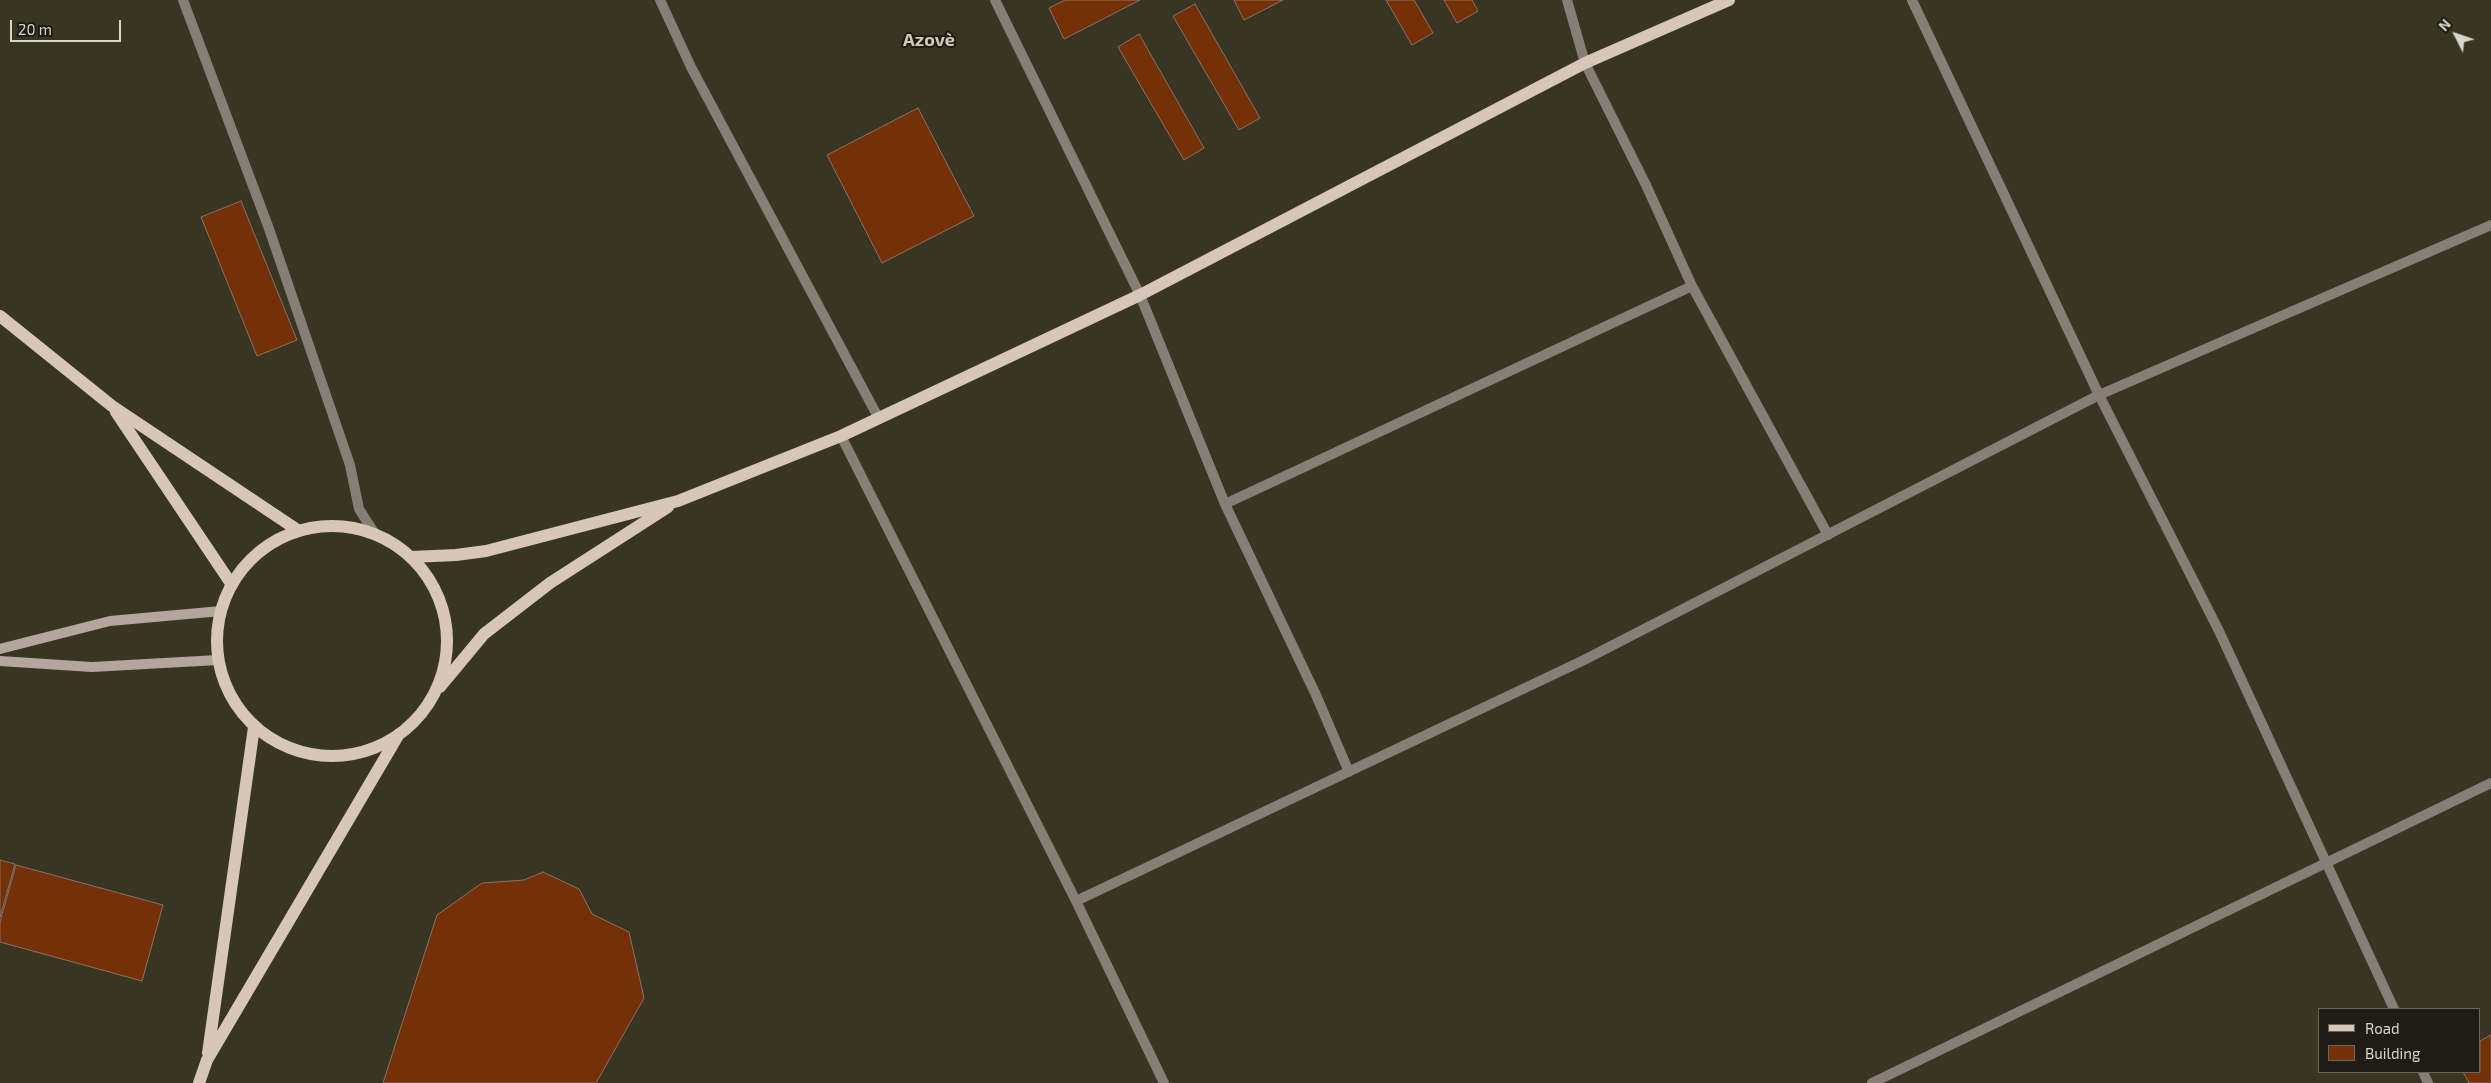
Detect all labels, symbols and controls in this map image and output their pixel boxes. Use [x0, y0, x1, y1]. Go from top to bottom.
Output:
scale bar [12, 10, 124, 42]
north arrow [2431, 10, 2481, 60]
text: N [2435, 15, 2454, 34]
text: 20 m [18, 20, 52, 38]
district label: Azovè [903, 29, 955, 51]
legend [2318, 1008, 2481, 1073]
text: Road [2365, 1019, 2400, 1037]
text: Building [2365, 1044, 2420, 1062]

